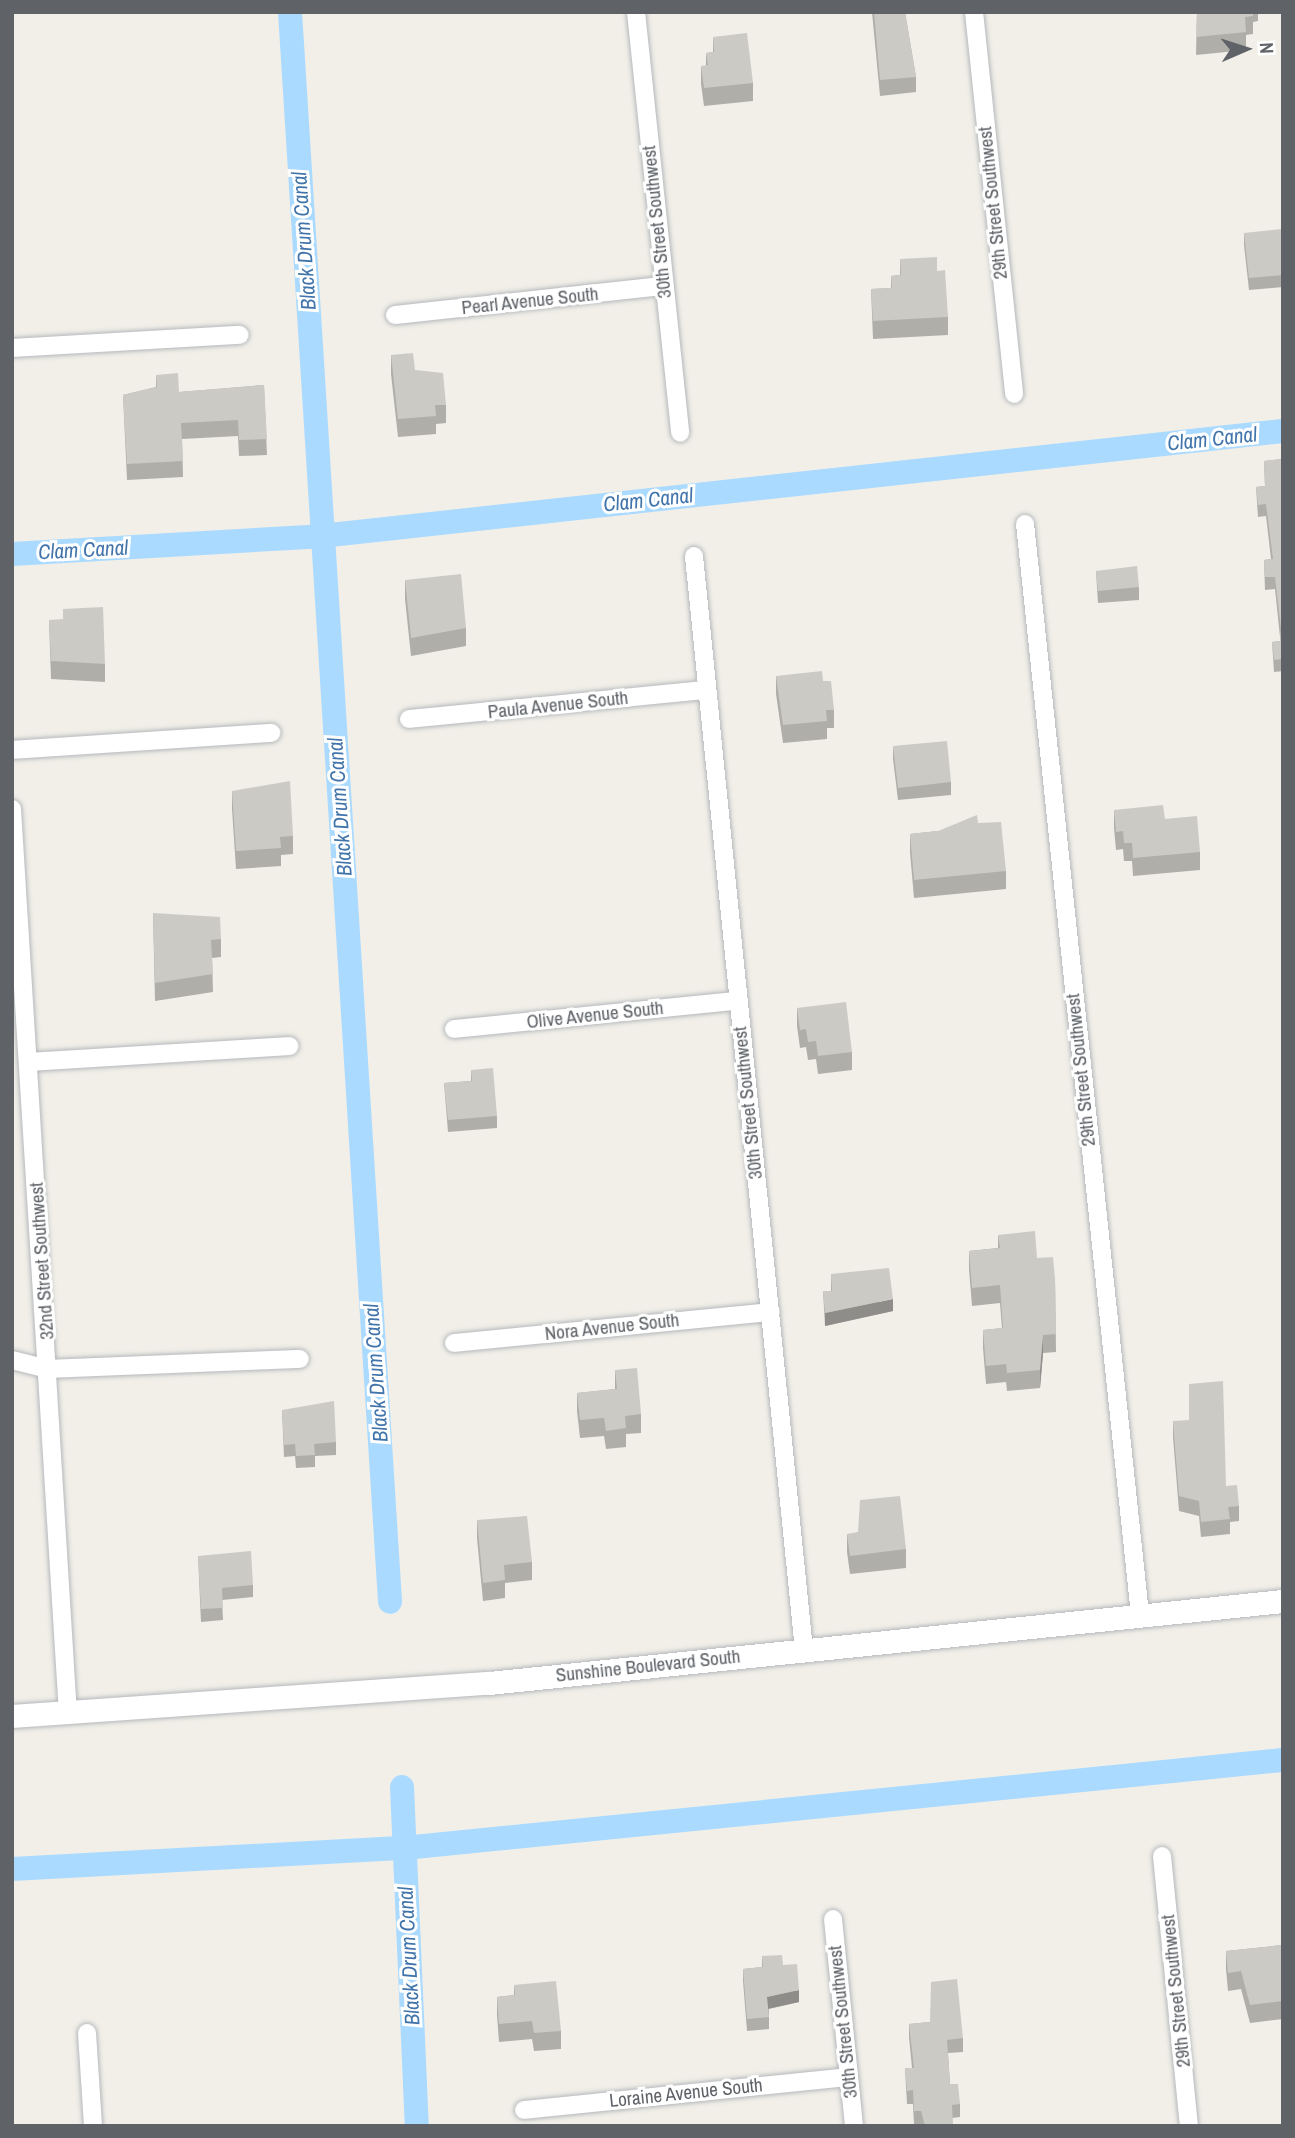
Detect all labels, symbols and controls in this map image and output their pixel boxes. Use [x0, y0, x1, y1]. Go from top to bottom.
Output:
north arrow [1211, 14, 1281, 84]
text: N [1254, 42, 1280, 54]
street label: 29th Street Southwest [974, 126, 1012, 280]
street label: 30th Street Southwest [638, 145, 676, 299]
water label: Black Drum Canal [287, 171, 321, 311]
street label: Pearl Avenue South [460, 282, 600, 320]
water label: Clam Canal [1166, 422, 1258, 456]
water label: Clam Canal [602, 483, 694, 517]
water label: Clam Canal [37, 535, 129, 565]
street label: Paula Avenue South [486, 686, 630, 724]
water label: Black Drum Canal [323, 737, 357, 877]
street label: 29th Street Southwest [1062, 993, 1100, 1147]
street label: Olive Avenue South [525, 996, 665, 1034]
street label: 30th Street Southwest [729, 1026, 767, 1180]
street label: 32nd Street Southwest [25, 1182, 59, 1340]
water label: Black Drum Canal [359, 1303, 393, 1443]
street label: Nora Avenue South [543, 1309, 681, 1345]
street label: Sunshine Boulevard South [555, 1645, 741, 1687]
water label: Black Drum Canal [393, 1886, 425, 2026]
street label: 29th Street Southwest [1157, 1914, 1195, 2068]
street label: 30th Street Southwest [824, 1945, 862, 2099]
street label: Loraine Avenue South [608, 2074, 764, 2112]

